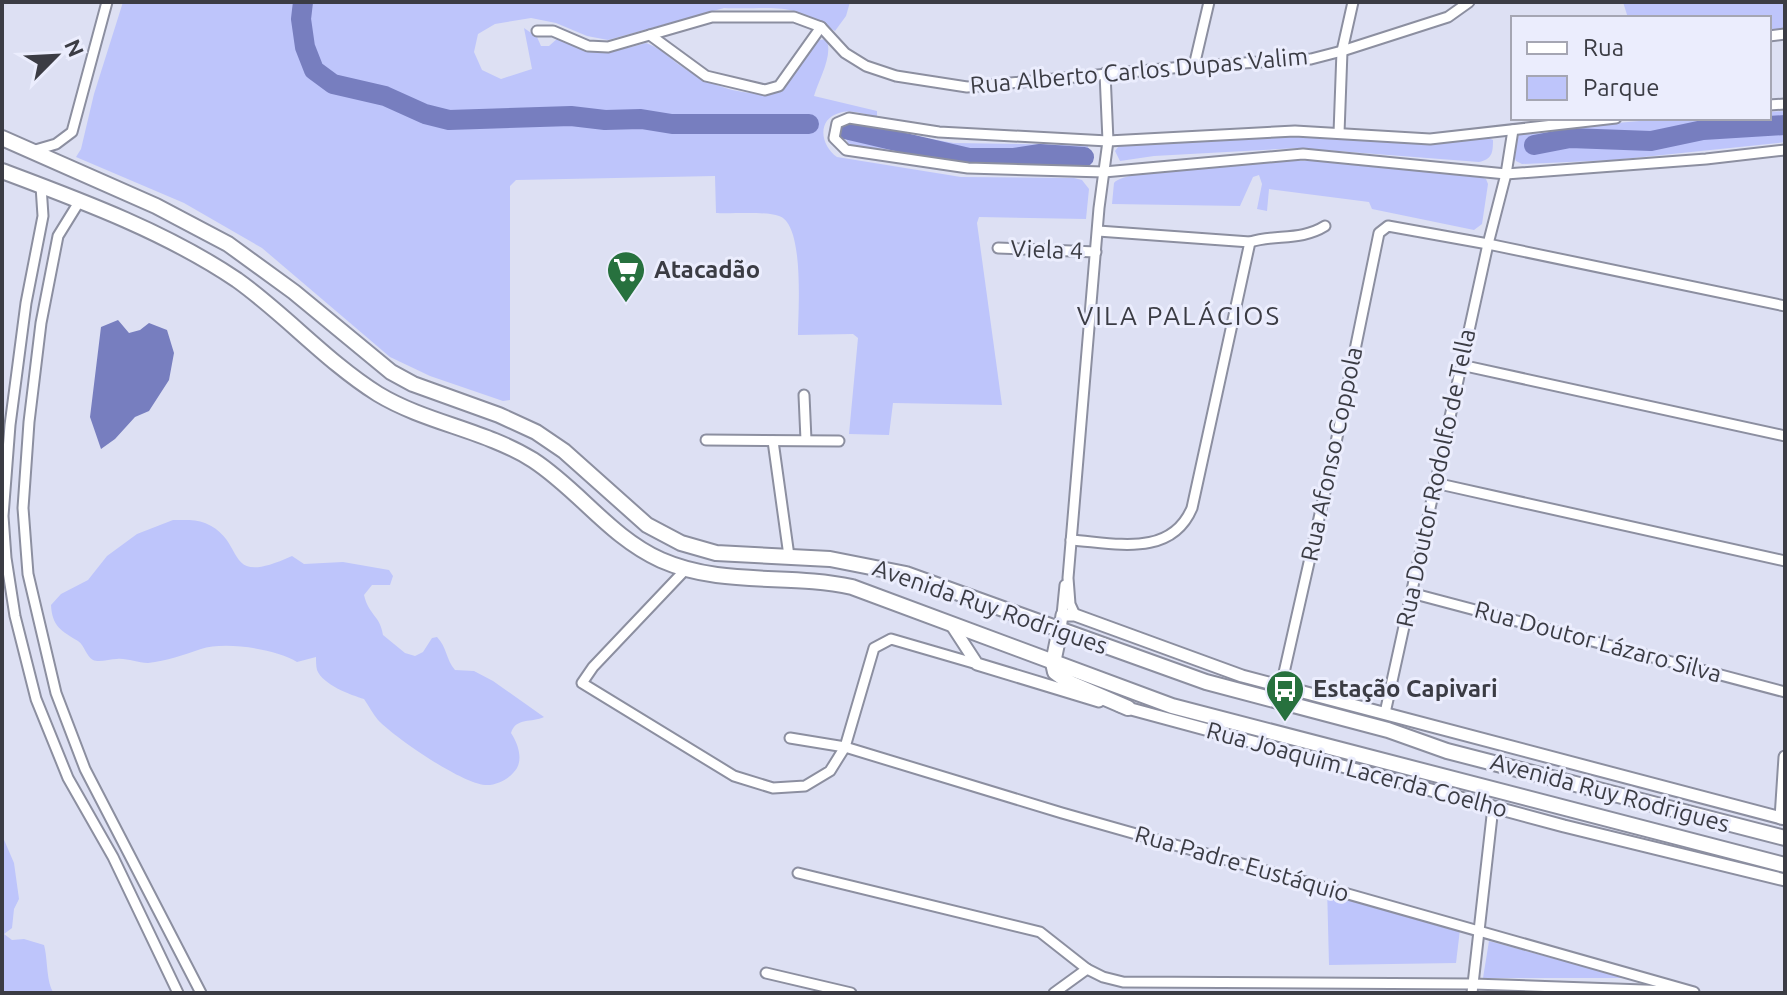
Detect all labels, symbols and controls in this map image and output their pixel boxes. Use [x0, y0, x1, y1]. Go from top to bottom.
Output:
north arrow [16, 16, 96, 96]
legend [1511, 16, 1771, 120]
text: Rua [1583, 34, 1624, 61]
text: N [60, 35, 89, 60]
street label: Rua Alberto Carlos Dupas Valim [969, 42, 1309, 99]
text: Parque [1583, 74, 1660, 101]
street label: Viela 4 [1010, 235, 1084, 264]
supermarket icon: Atacadão [605, 249, 647, 304]
place label: Atacadão [654, 256, 760, 283]
district label: VILA PALÁCIOS [1077, 300, 1281, 330]
street label: Rua Doutor Rodolfo de Tella [1391, 326, 1480, 630]
street label: Rua Afonso Coppola [1296, 344, 1367, 564]
street label: Avenida Ruy Rodrigues [869, 554, 1111, 659]
street label: Rua Doutor Lázaro Silva [1472, 596, 1724, 687]
bus stop icon: Estação Capivari [1264, 668, 1306, 723]
place label: Estação Capivari [1313, 675, 1498, 702]
street label: Rua Joaquim Lacerda Coelho [1204, 716, 1511, 823]
street label: Avenida Ruy Rodrigues [1488, 748, 1733, 837]
street label: Rua Padre Eustáquio [1132, 820, 1352, 907]

